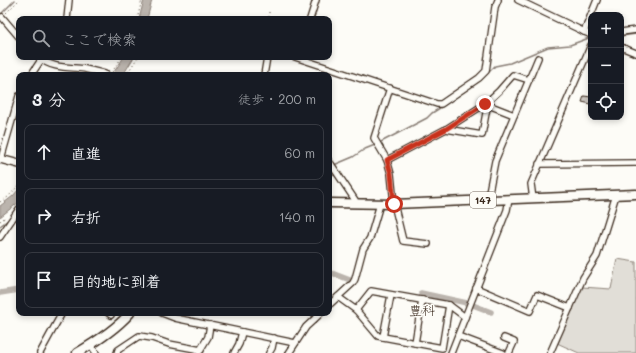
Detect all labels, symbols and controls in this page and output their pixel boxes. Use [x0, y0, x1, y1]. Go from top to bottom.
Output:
map controls [588, 12, 624, 120]
button: + [588, 12, 624, 48]
search box [16, 16, 332, 60]
icon: search [30, 27, 52, 49]
text: ここで検索 [62, 29, 137, 49]
button: − [588, 48, 624, 84]
button: locate [588, 84, 624, 120]
text: 3 分 [32, 88, 65, 110]
text: 徒歩 · 200 m [238, 90, 316, 107]
route end [476, 95, 494, 113]
icon: ahead [33, 141, 55, 163]
text: 直進 [71, 143, 101, 163]
text: 60 m [285, 144, 315, 161]
road number: 147 [470, 192, 496, 208]
route start [385, 195, 403, 213]
icon: right [33, 205, 55, 227]
text: 右折 [71, 207, 101, 227]
text: 140 m [279, 208, 315, 225]
icon: arrive [33, 269, 55, 291]
text: 目的地に到着 [71, 271, 161, 291]
district label: 豊科 [409, 301, 435, 318]

